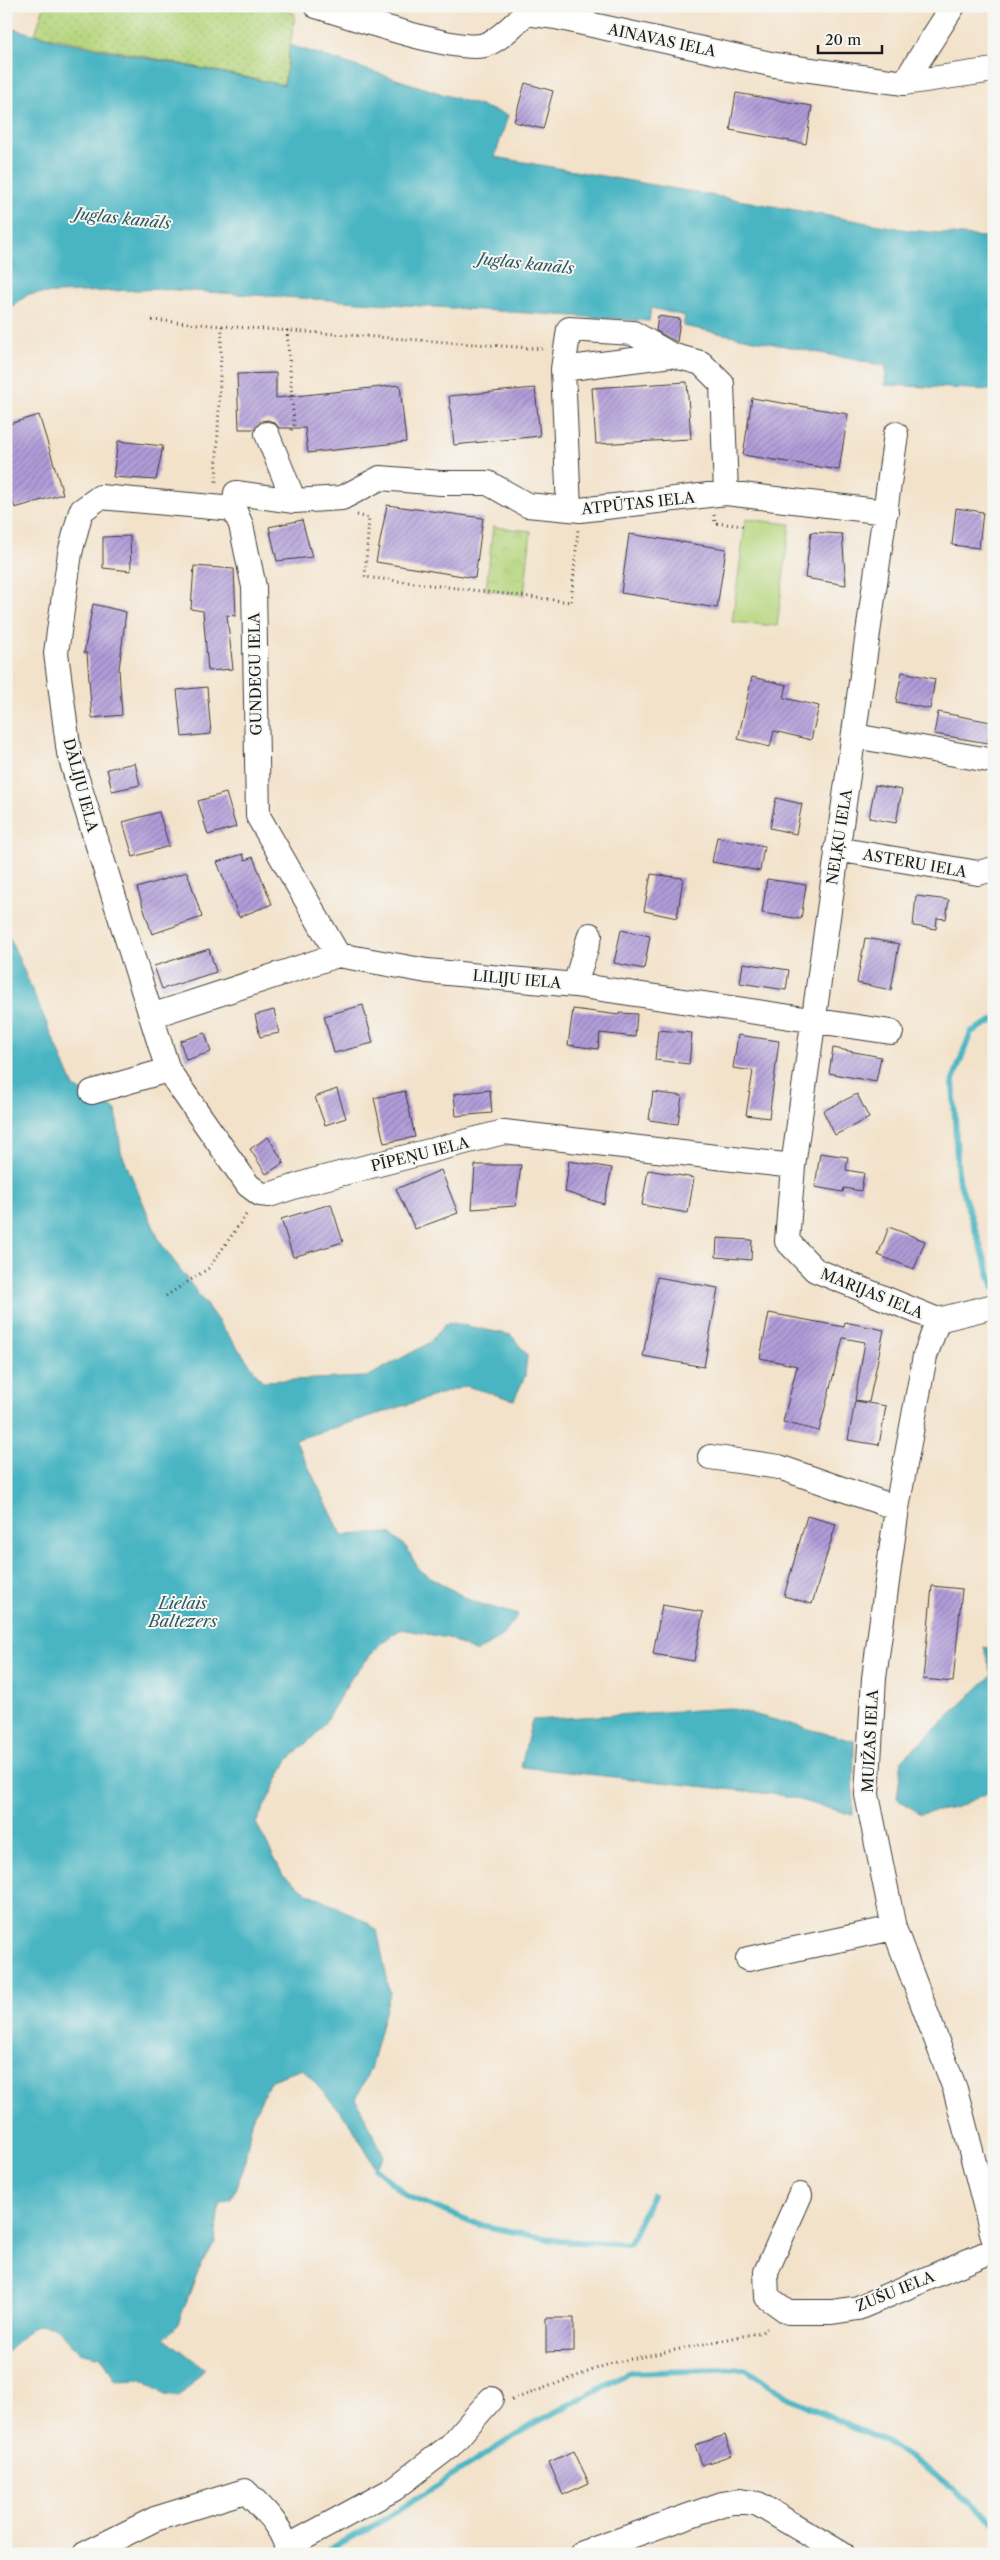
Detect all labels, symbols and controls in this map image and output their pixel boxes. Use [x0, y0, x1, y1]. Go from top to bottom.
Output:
street label: AINAVAS IELA [605, 19, 718, 61]
scale bar [818, 22, 881, 54]
text: 20 m [825, 30, 861, 49]
water label: Juglas kanāls [69, 202, 172, 233]
water label: Juglas kanāls [472, 247, 575, 278]
street label: ATPŪTAS IELA [579, 488, 696, 519]
street label: GUNDEGU IELA [244, 611, 266, 736]
street label: DĀLIJU IELA [59, 736, 103, 835]
street label: NEĻĶU IELA [822, 787, 856, 886]
street label: ASTERU IELA [861, 844, 969, 882]
street label: LILIJU IELA [472, 966, 563, 992]
street label: PĪPEŅU IELA [369, 1132, 472, 1175]
street label: MARIJAS IELA [818, 1264, 927, 1323]
water label: Lielais Baltezers [147, 1593, 217, 1631]
street label: MUIŽAS IELA [858, 1688, 882, 1793]
street label: ZUŠU IELA [853, 2266, 938, 2315]

